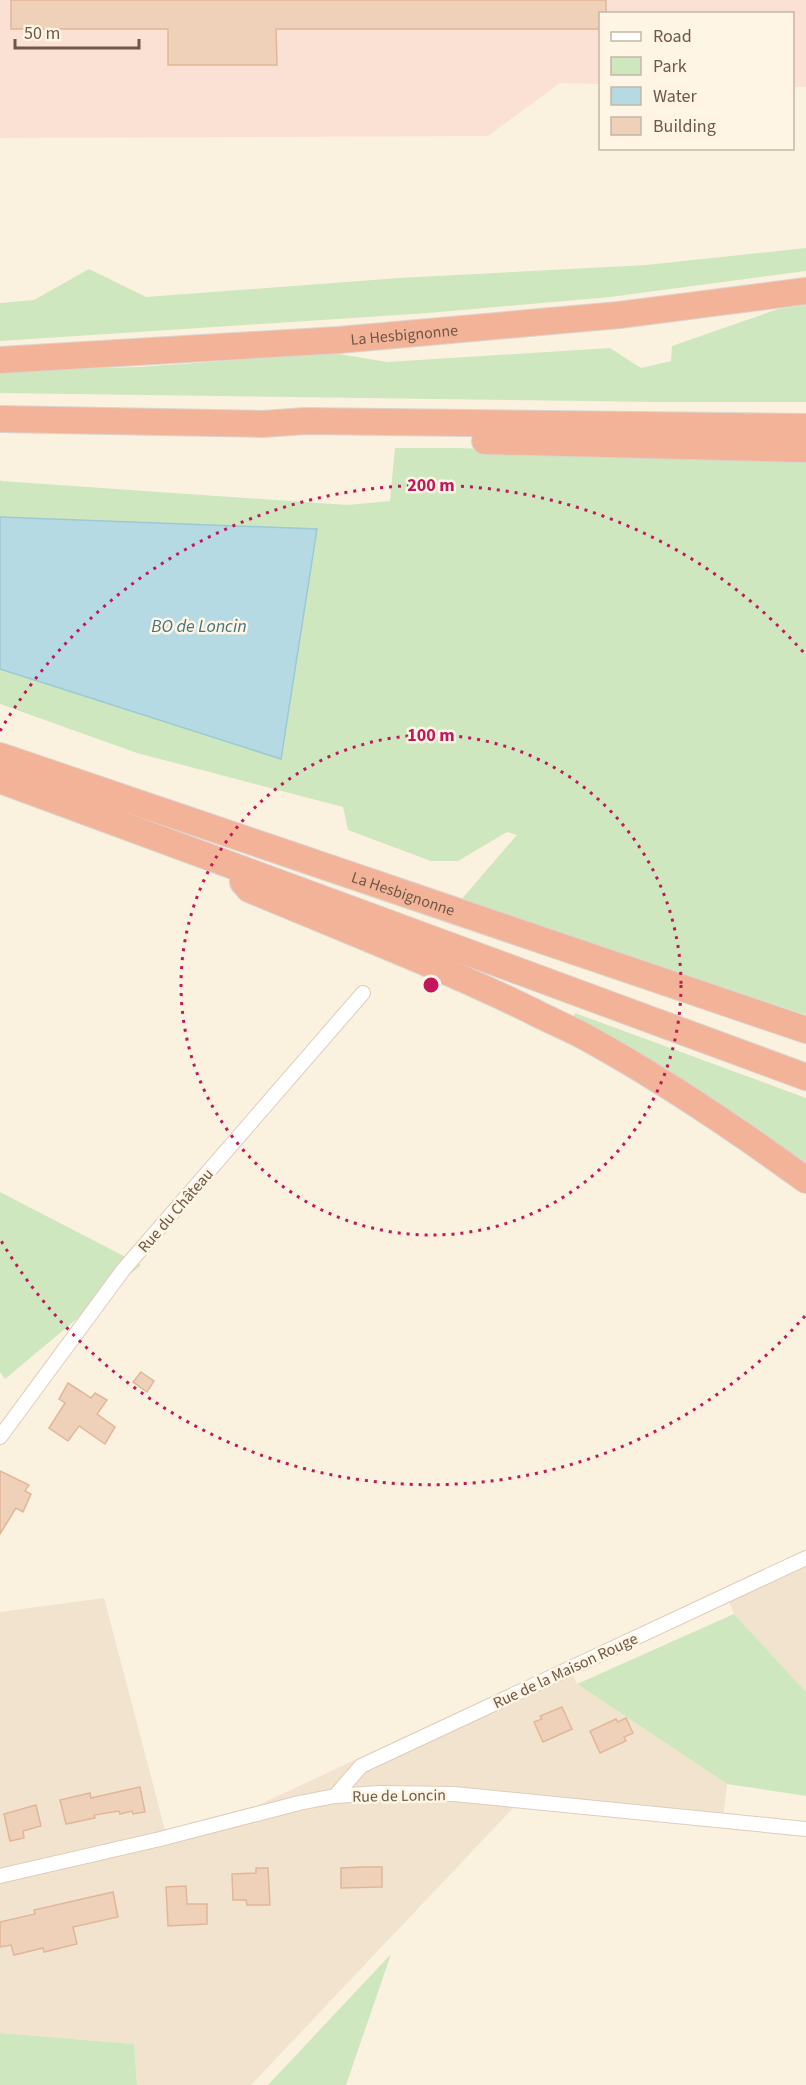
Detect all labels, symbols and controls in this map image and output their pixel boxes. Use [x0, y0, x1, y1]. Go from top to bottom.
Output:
scale bar [15, 12, 140, 50]
legend [599, 12, 794, 150]
text: 50 m [24, 21, 60, 46]
text: Road [653, 24, 692, 49]
text: Park [653, 54, 687, 79]
text: Water [653, 84, 697, 109]
text: Building [653, 114, 716, 139]
street label: La Hesbignonne [349, 319, 459, 351]
text: 200 m [407, 473, 455, 498]
water label: BO de Loncin [151, 614, 247, 639]
text: 100 m [407, 723, 455, 748]
street label: La Hesbignonne [348, 866, 458, 922]
centre of rings [421, 975, 441, 995]
street label: Rue du Château [133, 1164, 219, 1258]
street label: Rue de la Maison Rouge [489, 1628, 641, 1714]
street label: Rue de Loncin [352, 1784, 446, 1808]

